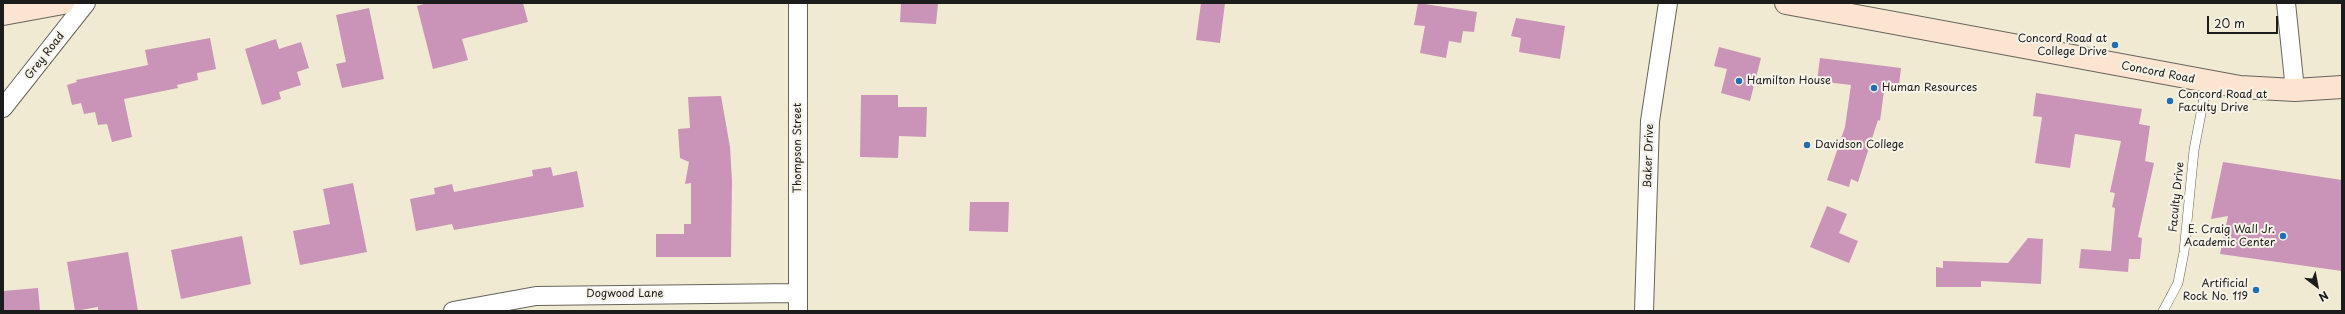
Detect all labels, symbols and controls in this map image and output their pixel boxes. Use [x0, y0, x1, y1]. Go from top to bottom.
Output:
scale bar [2209, 8, 2280, 34]
text: 20 m [2214, 14, 2245, 32]
street label: Grey Road [23, 30, 67, 82]
place label: Concord Road at College Drive [2018, 32, 2107, 58]
marker: Concord Road at College Drive [2110, 40, 2120, 50]
street label: Concord Road [2120, 59, 2196, 87]
place label: Hamilton House [1747, 74, 1831, 88]
marker: Hamilton House [1734, 76, 1744, 86]
place label: Human Resources [1882, 81, 1977, 95]
marker: Human Resources [1869, 83, 1879, 93]
place label: Concord Road at Faculty Drive [2178, 88, 2267, 114]
marker: Concord Road at Faculty Drive [2165, 96, 2175, 106]
street label: Thompson Street [791, 103, 805, 193]
street label: Baker Drive [1641, 124, 1657, 188]
place label: Davidson College [1815, 138, 1904, 152]
marker: Davidson College [1802, 140, 1812, 150]
street label: Faculty Drive [2167, 161, 2187, 233]
place label: E. Craig Wall Jr. Academic Center [2184, 223, 2275, 249]
marker: E. Craig Wall Jr. Academic Center [2278, 231, 2288, 241]
north arrow [2297, 266, 2337, 306]
place label: Artificial Rock No. 119 [2183, 277, 2248, 303]
marker: Artificial Rock No. 119 [2251, 285, 2261, 295]
street label: Dogwood Lane [586, 287, 664, 301]
text: N [2315, 287, 2332, 306]

